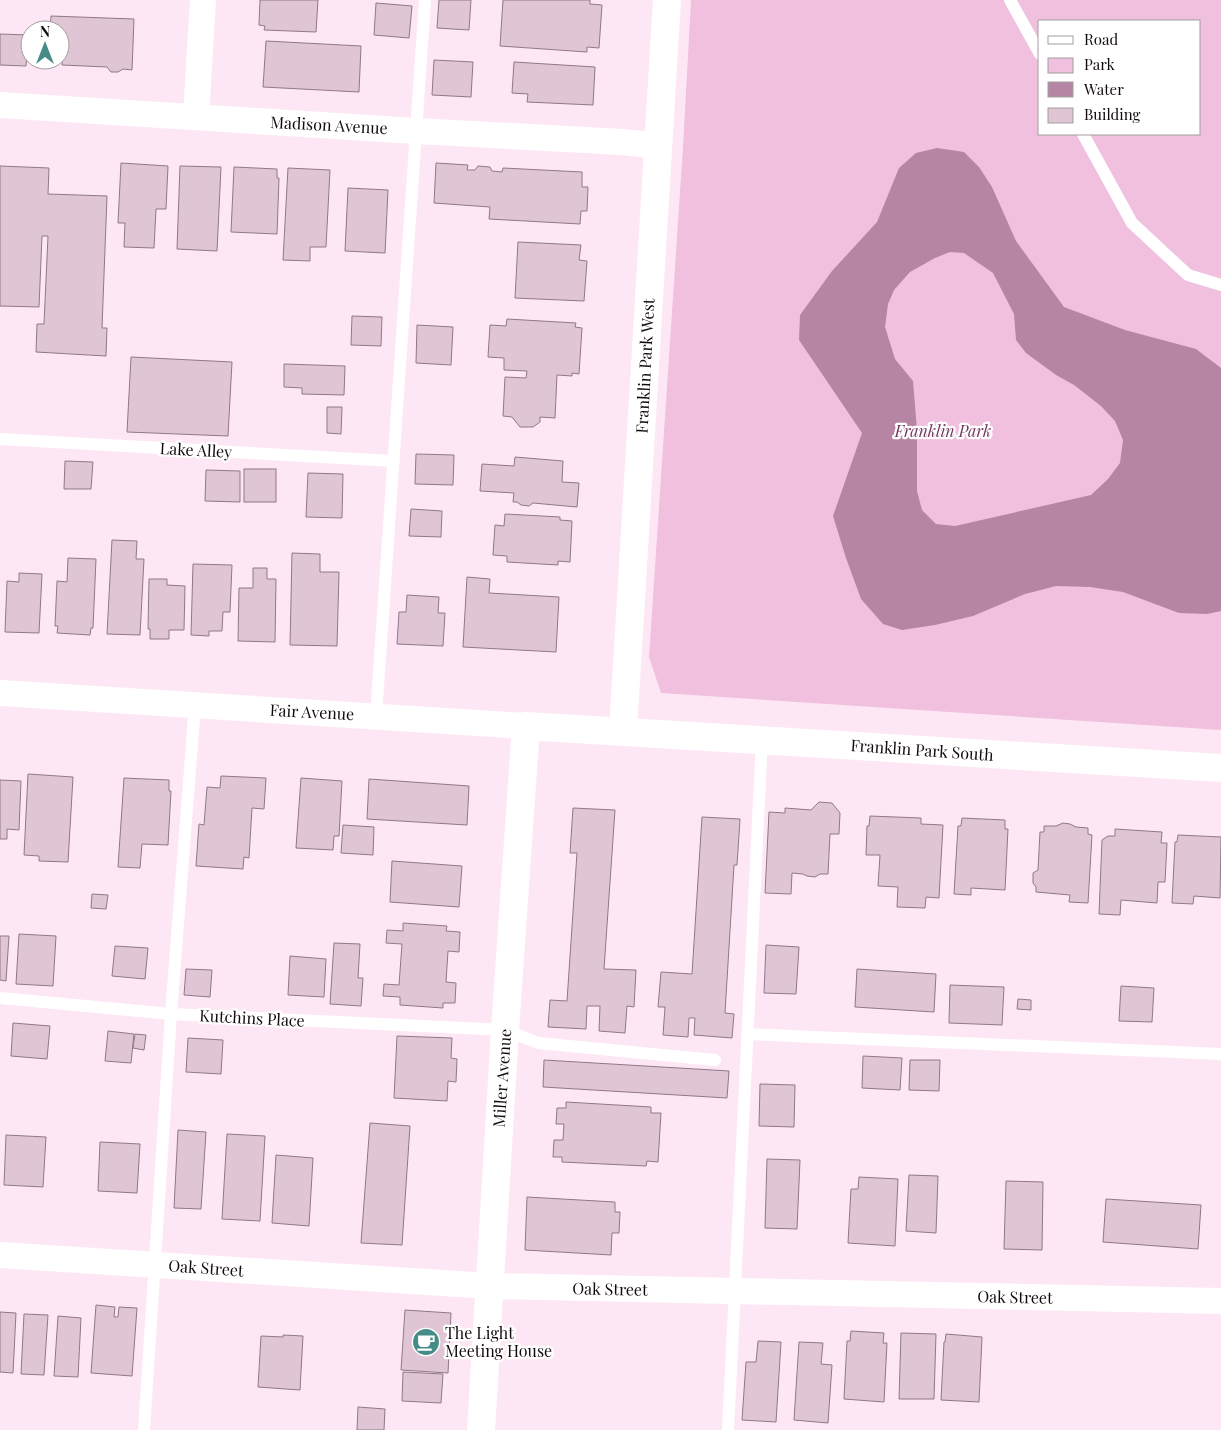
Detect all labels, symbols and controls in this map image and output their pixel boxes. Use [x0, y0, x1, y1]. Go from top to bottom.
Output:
north arrow [20, 20, 70, 70]
legend [1038, 20, 1201, 135]
text: N [40, 22, 50, 41]
text: Road [1084, 29, 1118, 49]
text: Park [1084, 54, 1116, 74]
text: Water [1083, 79, 1124, 99]
text: Building [1084, 104, 1141, 124]
street label: Madison Avenue [270, 111, 388, 138]
street label: Franklin Park West [630, 298, 659, 434]
park label: Franklin Park [894, 420, 991, 441]
street label: Lake Alley [159, 437, 233, 462]
street label: Fair Avenue [269, 699, 355, 724]
street label: Franklin Park South [850, 734, 995, 765]
street label: Kutchins Place [199, 1004, 305, 1031]
street label: Miller Avenue [488, 1028, 515, 1128]
street label: Oak Street [168, 1254, 245, 1281]
street label: Oak Street [572, 1277, 648, 1300]
street label: Oak Street [977, 1285, 1053, 1308]
place label: The Light Meeting House [445, 1322, 552, 1361]
cafe icon: The Light Meeting House [411, 1327, 441, 1357]

